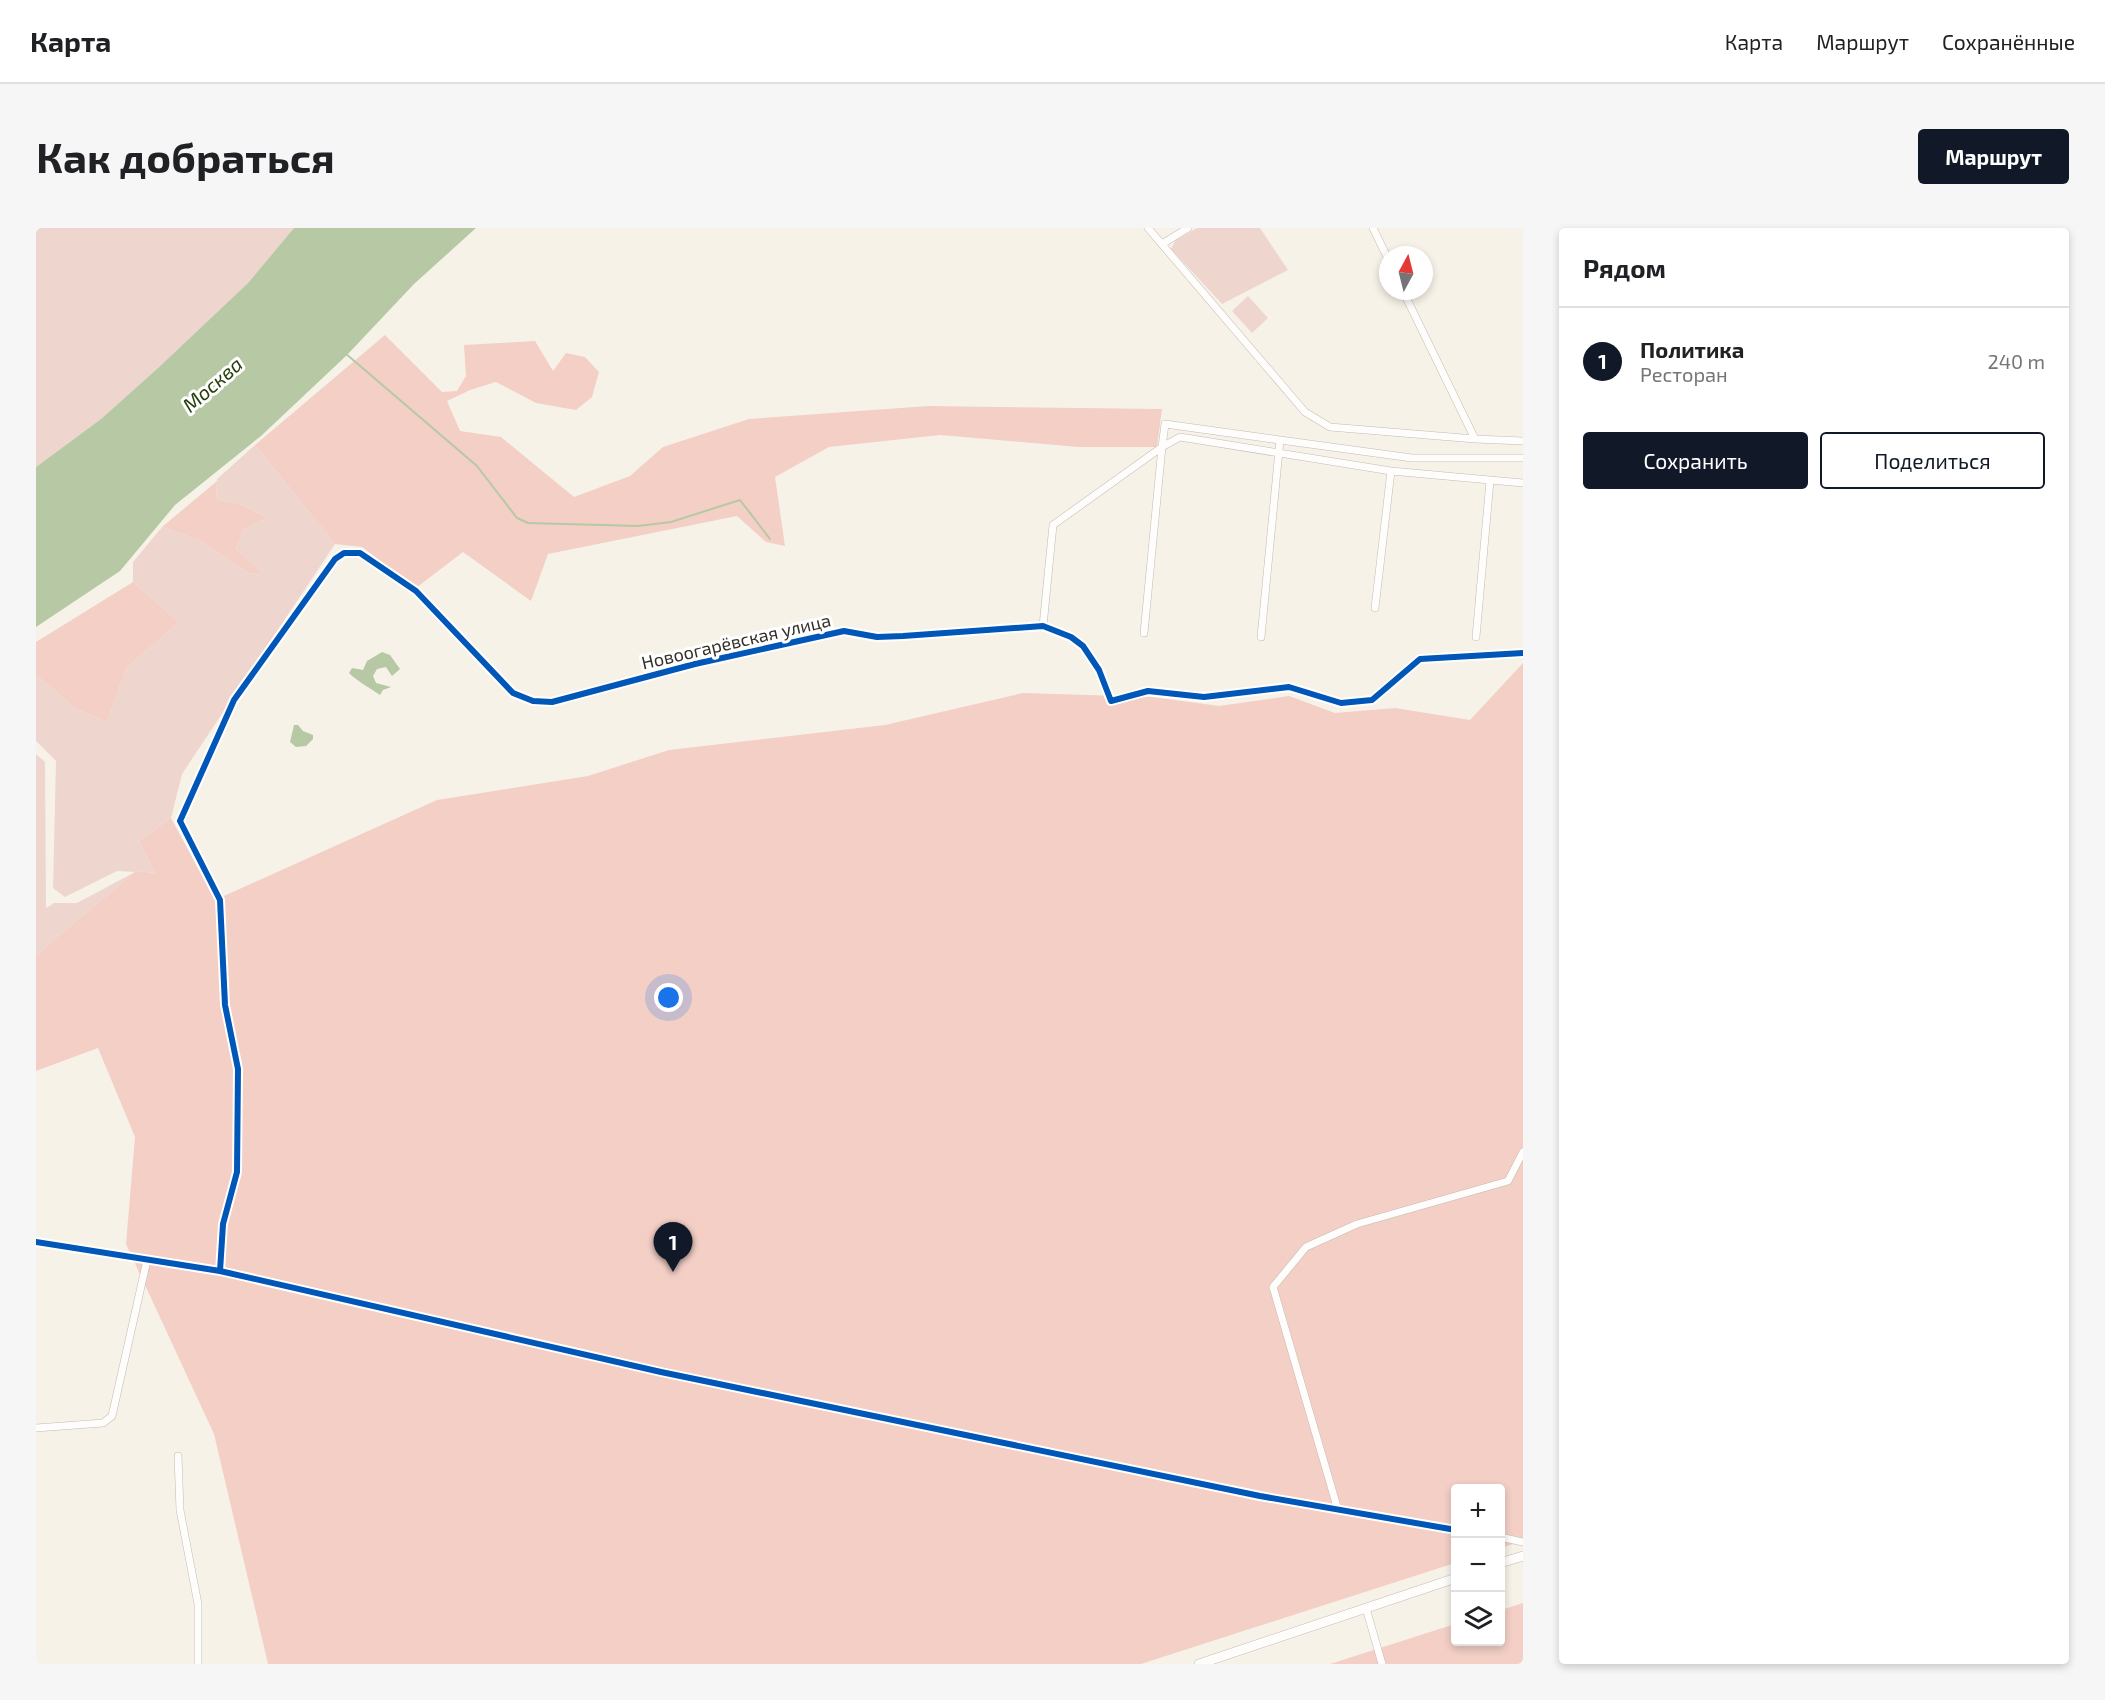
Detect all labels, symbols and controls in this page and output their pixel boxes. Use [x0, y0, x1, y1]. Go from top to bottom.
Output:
text: Карта [30, 24, 111, 58]
text: Карта [1725, 29, 1783, 54]
text: Маршрут [1816, 29, 1909, 54]
text: Сохранённые [1942, 29, 2075, 54]
button: Маршрут [1918, 129, 2069, 184]
text: Как добраться [36, 131, 335, 181]
north arrow [1379, 246, 1433, 300]
text: Рядом [1583, 252, 1666, 283]
text: Политика [1640, 336, 1744, 362]
text: 1 [1598, 349, 1607, 373]
text: 240 m [1987, 349, 2045, 373]
water label: Москва [177, 351, 247, 417]
text: Ресторан [1640, 362, 1728, 386]
button: Сохранить [1583, 432, 1808, 489]
button: Поделиться [1820, 432, 2045, 489]
street label: Новоогарёвская улица [639, 608, 833, 674]
your location [654, 983, 683, 1012]
pin: 1 [654, 1222, 692, 1272]
map controls [1451, 1484, 1505, 1646]
button: + [1451, 1484, 1505, 1538]
button: − [1451, 1538, 1505, 1592]
button: layers [1451, 1592, 1505, 1646]

